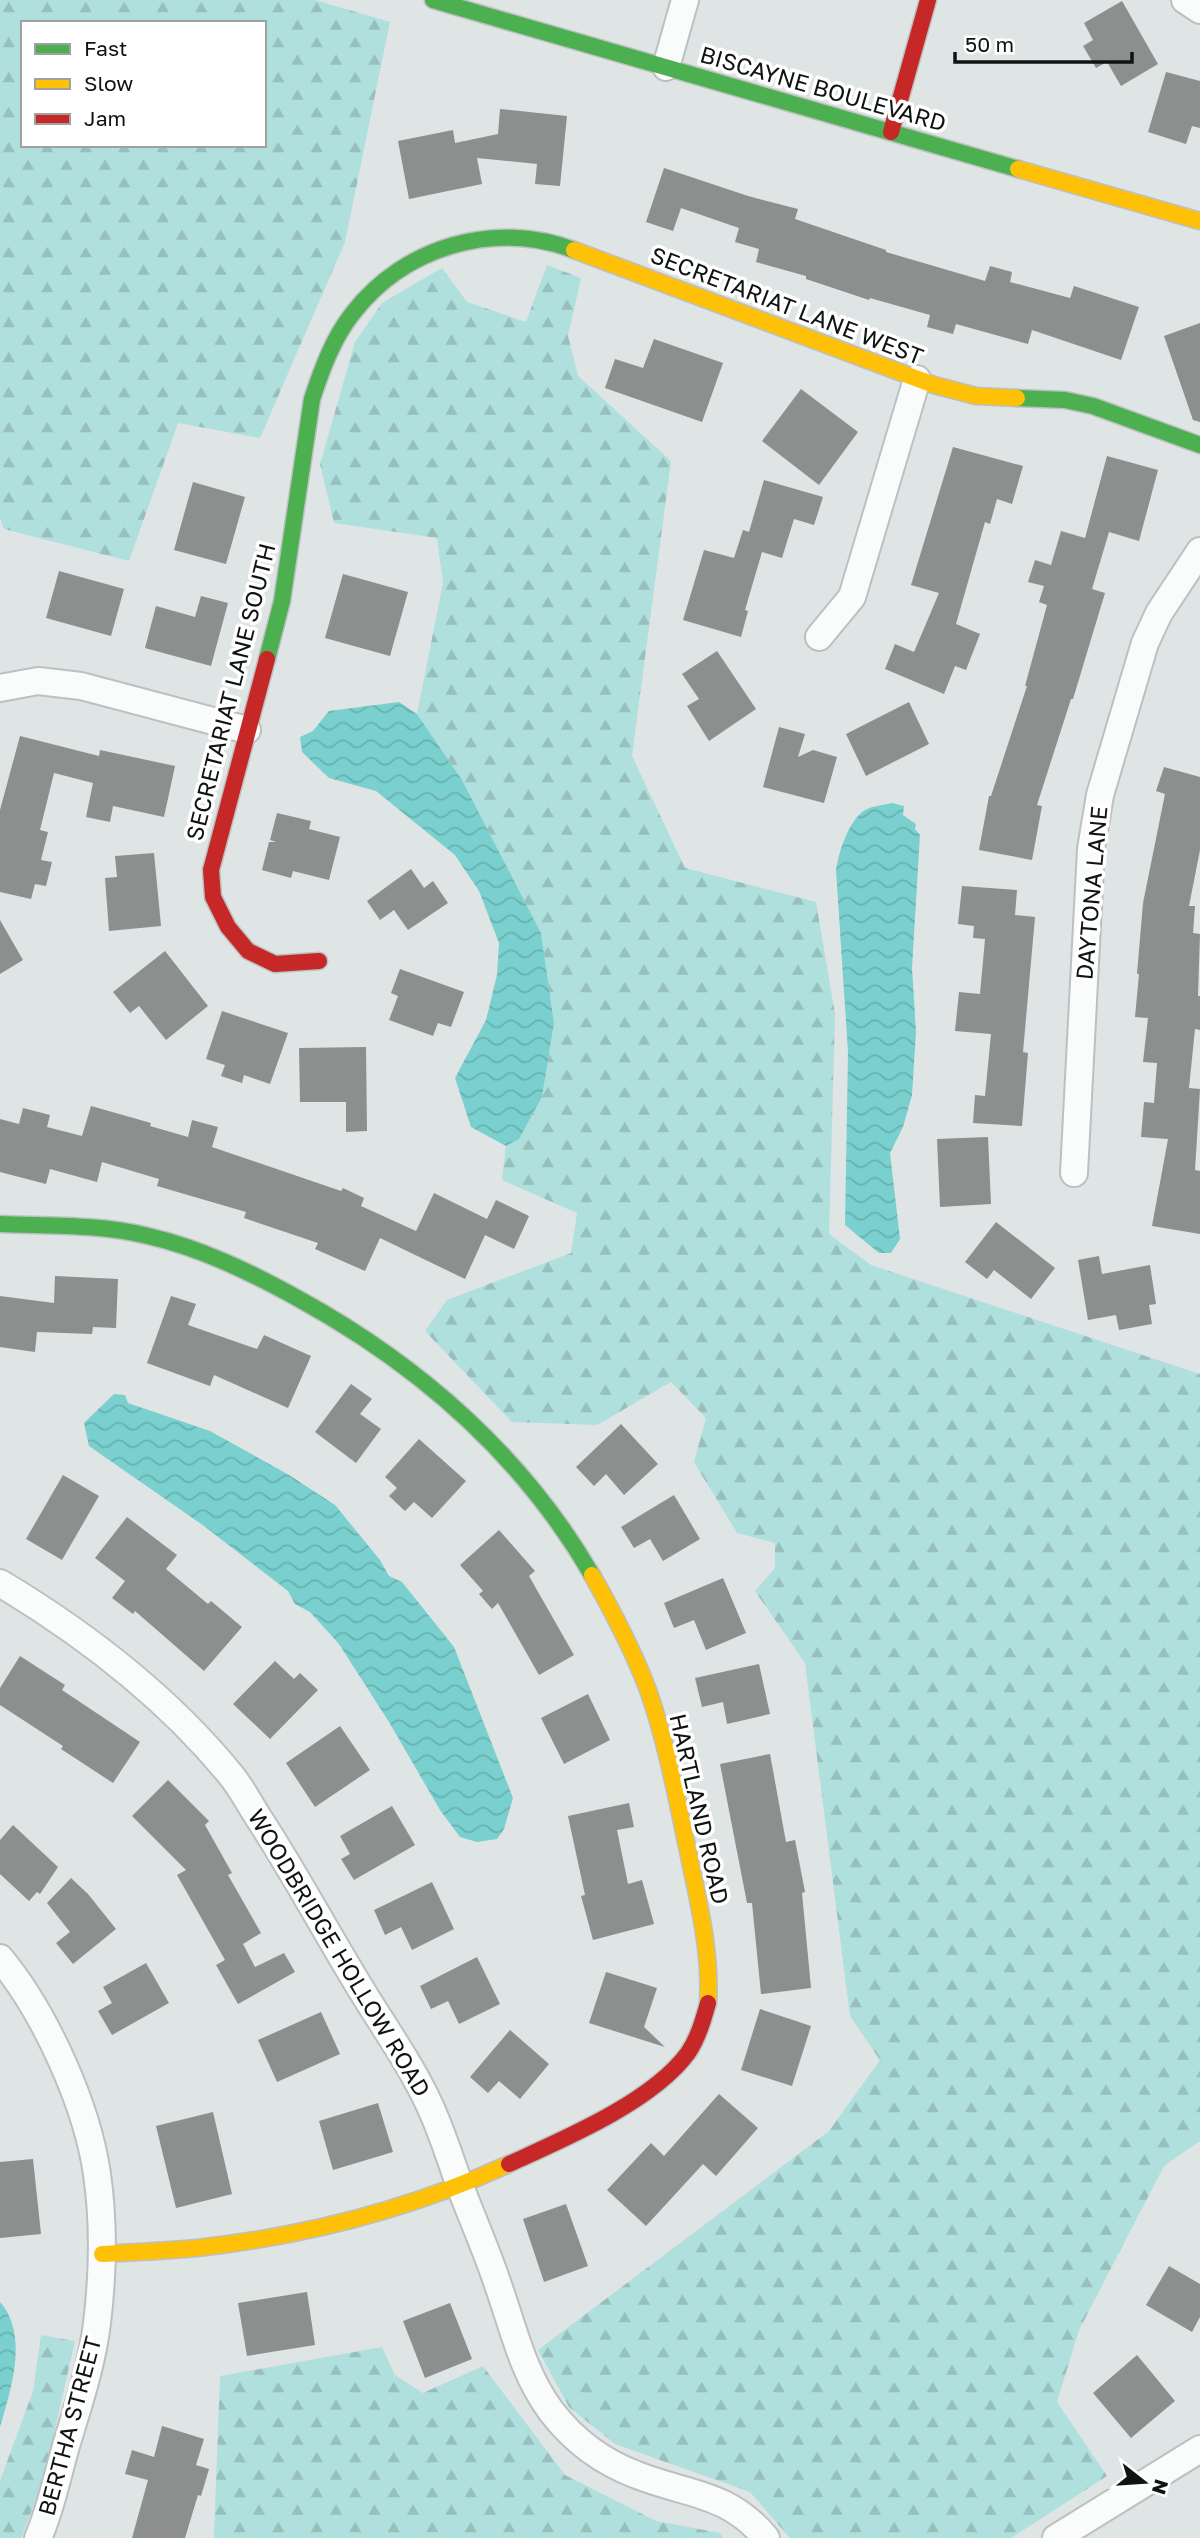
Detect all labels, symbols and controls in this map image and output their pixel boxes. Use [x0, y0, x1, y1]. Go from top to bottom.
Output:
legend [21, 21, 266, 147]
scale bar [955, 21, 1132, 65]
text: 50 m [965, 31, 1014, 57]
text: Fast [84, 35, 127, 61]
street label: BISCAYNE BOULEVARD [697, 39, 950, 137]
text: Slow [84, 70, 133, 96]
text: Jam [84, 105, 126, 131]
street label: SECRETARIAT LANE WEST [647, 240, 928, 370]
street label: SECRETARIAT LANE SOUTH [180, 540, 281, 843]
street label: DAYTONA LANE [1069, 805, 1113, 981]
street label: HARTLAND ROAD [664, 1711, 736, 1907]
street label: WOODBRIDGE HOLLOW ROAD [243, 1804, 437, 2101]
street label: BERTHA STREET [32, 2333, 106, 2519]
north arrow [1109, 2447, 1179, 2517]
text: N [1148, 2477, 1174, 2497]

